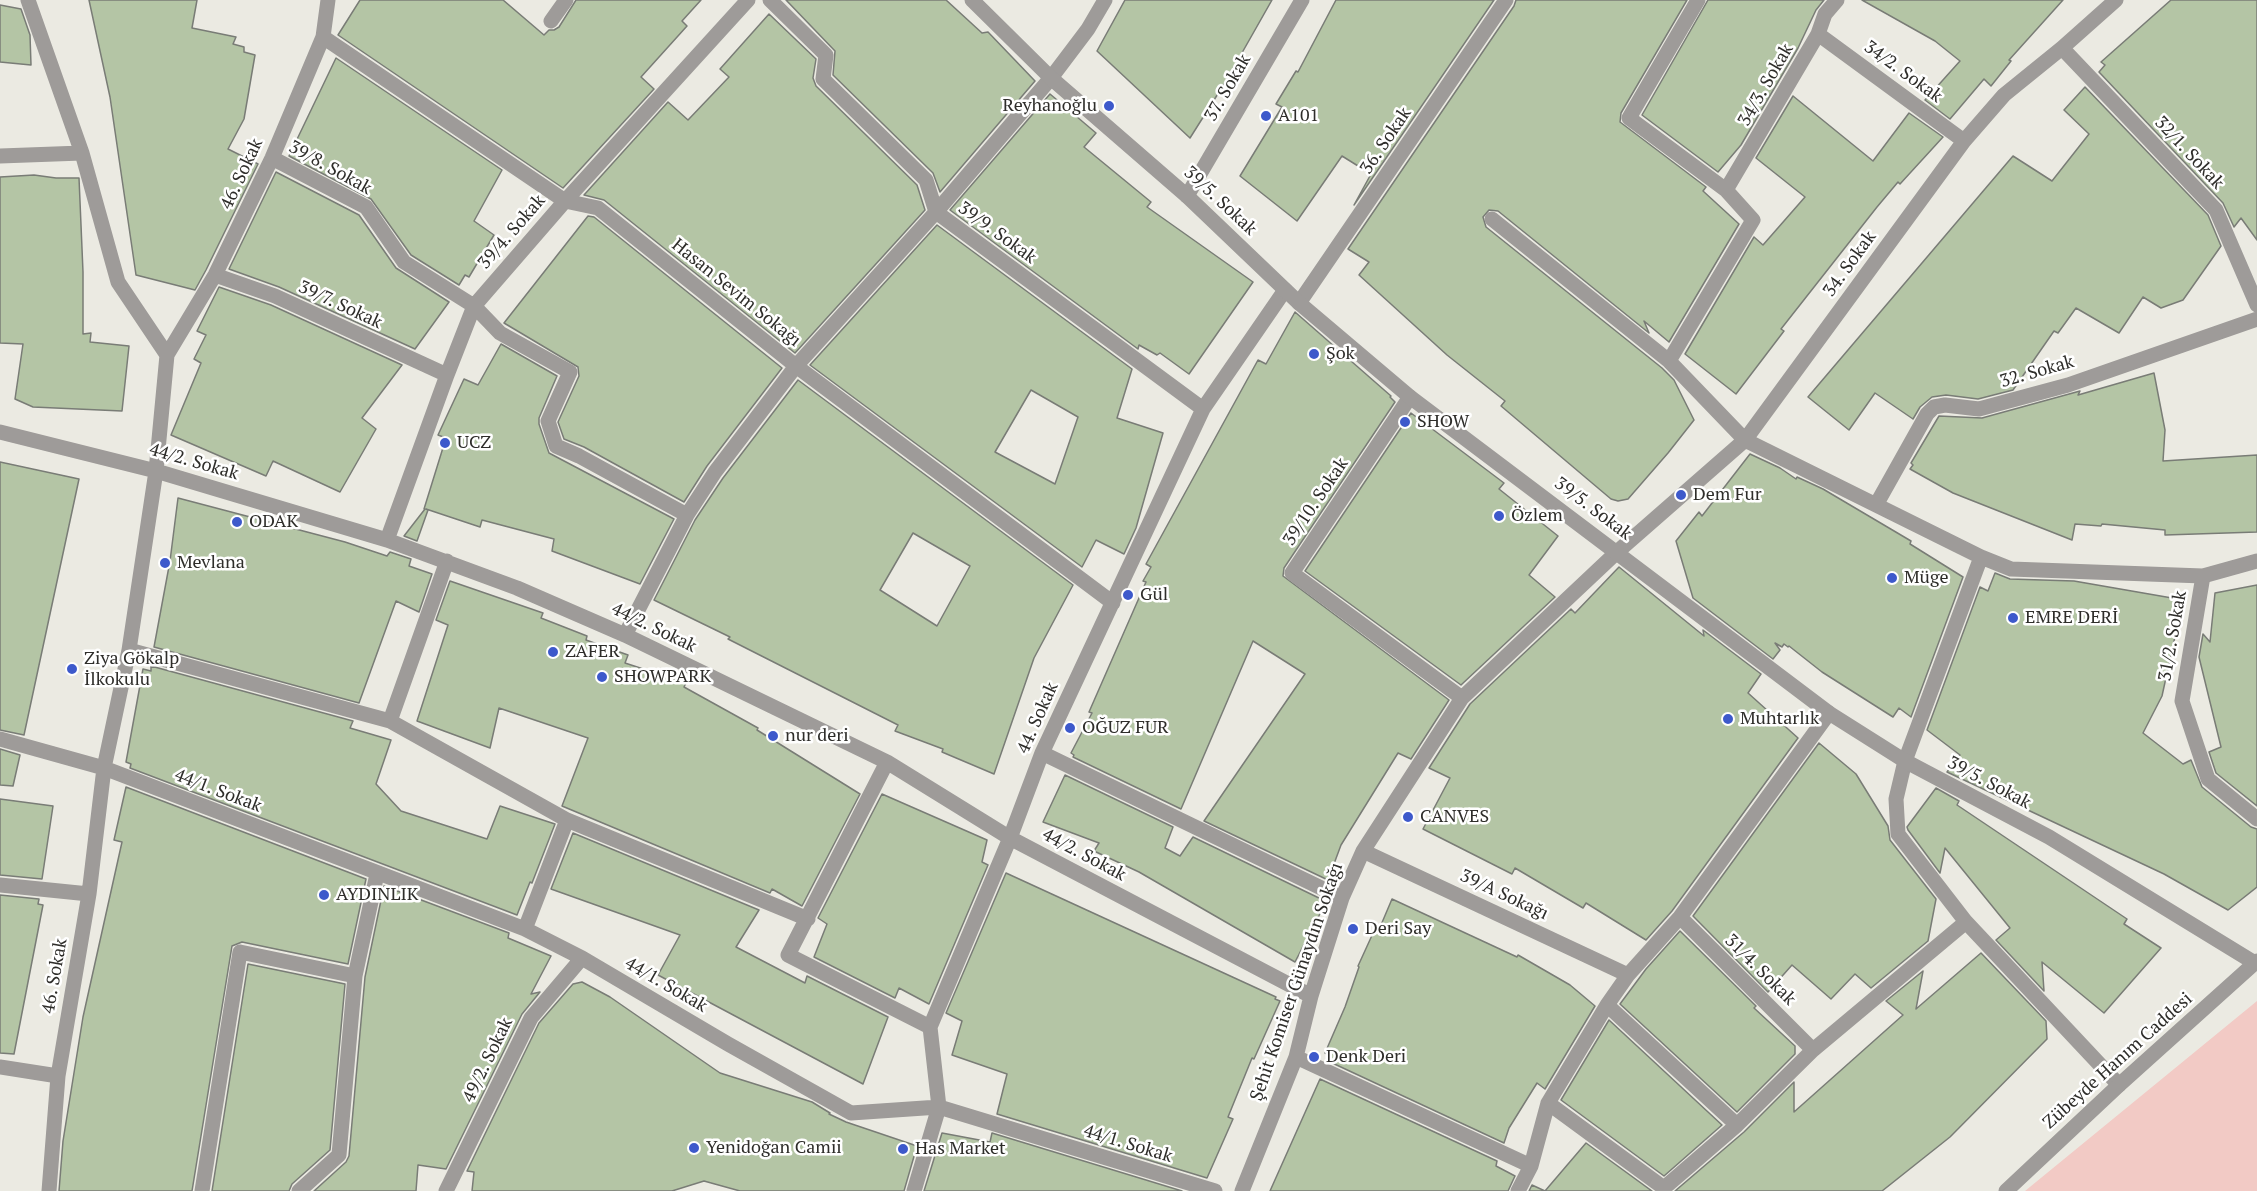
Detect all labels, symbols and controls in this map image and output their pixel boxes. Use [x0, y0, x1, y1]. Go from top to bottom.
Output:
street label: 34/2. Sokak [1860, 36, 1946, 108]
street label: 34/3. Sokak [1734, 40, 1798, 130]
street label: 37. Sokak [1200, 51, 1256, 125]
place label: Reyhanoğlu [1003, 95, 1097, 117]
marker: Reyhanoğlu [1102, 99, 1116, 113]
street label: 36. Sokak [1356, 104, 1416, 178]
place label: A101 [1278, 105, 1319, 127]
marker: A101 [1259, 109, 1273, 123]
street label: 32/1. Sokak [2150, 112, 2228, 194]
street label: 46. Sokak [216, 135, 268, 213]
street label: 39/8. Sokak [285, 136, 375, 200]
street label: 39/5. Sokak [1179, 162, 1261, 240]
street label: 39/4. Sokak [474, 190, 550, 274]
street label: 39/9. Sokak [954, 197, 1040, 269]
street label: 34. Sokak [1819, 227, 1881, 301]
street label: Hasan Sevim Sokağı [667, 234, 805, 352]
street label: 39/7. Sokak [295, 276, 385, 334]
place label: Şok [1326, 343, 1355, 365]
marker: Şok [1307, 347, 1321, 361]
street label: 32. Sokak [1998, 351, 2076, 393]
place label: SHOW [1417, 411, 1469, 433]
marker: SHOW [1398, 415, 1412, 429]
place label: UCZ [457, 432, 491, 454]
marker: UCZ [438, 436, 452, 450]
street label: 44/2. Sokak [147, 439, 241, 485]
street label: 39/10. Sokak [1279, 454, 1353, 550]
street label: 39/5. Sokak [1550, 473, 1636, 545]
place label: Dem Fur [1693, 484, 1762, 506]
marker: Dem Fur [1674, 488, 1688, 502]
place label: Özlem [1511, 505, 1563, 527]
marker: Özlem [1492, 509, 1506, 523]
place label: ODAK [249, 511, 298, 533]
marker: ODAK [230, 515, 244, 529]
place label: Mevlana [177, 552, 245, 574]
marker: Mevlana [158, 556, 172, 570]
place label: Müge [1904, 567, 1948, 589]
marker: Müge [1885, 571, 1899, 585]
place label: Gül [1140, 584, 1168, 606]
marker: Gül [1121, 588, 1135, 602]
street label: 31/2. Sokak [2154, 589, 2192, 683]
street label: 44/2. Sokak [608, 598, 700, 658]
place label: EMRE DERİ [2025, 607, 2118, 629]
marker: EMRE DERİ [2006, 611, 2020, 625]
place label: ZAFER [565, 641, 620, 663]
marker: ZAFER [546, 645, 560, 659]
place label: Ziya Gökalp İlkokulu [84, 648, 179, 690]
marker: Ziya Gökalp İlkokulu [65, 662, 79, 676]
place label: SHOWPARK [614, 666, 711, 688]
marker: SHOWPARK [595, 670, 609, 684]
street label: 44. Sokak [1013, 679, 1063, 757]
place label: Muhtarlık [1740, 708, 1819, 730]
marker: Muhtarlık [1721, 712, 1735, 726]
place label: OĞUZ FUR [1082, 717, 1169, 739]
marker: OĞUZ FUR [1063, 721, 1077, 735]
place label: nur deri [785, 725, 849, 747]
marker: nur deri [766, 729, 780, 743]
street label: 39/5. Sokak [1943, 752, 2035, 814]
street label: 44/1. Sokak [171, 764, 265, 818]
place label: CANVES [1420, 806, 1489, 828]
marker: CANVES [1401, 810, 1415, 824]
street label: 44/2. Sokak [1038, 824, 1130, 886]
street label: Şehit Komiser Günaydın Sokağı [1246, 860, 1348, 1104]
street label: 39/A Sokağı [1456, 865, 1552, 925]
place label: AYDINLIK [336, 884, 418, 906]
marker: AYDINLIK [317, 888, 331, 902]
place label: Deri Say [1365, 918, 1431, 940]
marker: Deri Say [1346, 922, 1360, 936]
street label: 31/4. Sokak [1720, 930, 1800, 1010]
street label: 46. Sokak [38, 937, 72, 1015]
street label: 44/1. Sokak [621, 953, 711, 1017]
street label: Zübeyde Hanım Caddesi [2039, 988, 2197, 1134]
street label: 49/2. Sokak [458, 1014, 518, 1106]
place label: Denk Deri [1326, 1046, 1406, 1068]
marker: Denk Deri [1307, 1050, 1321, 1064]
street label: 44/1. Sokak [1081, 1120, 1175, 1168]
place label: Yenidoğan Camii [706, 1137, 842, 1159]
place label: Has Market [915, 1138, 1006, 1160]
marker: Yenidoğan Camii [687, 1141, 701, 1155]
marker: Has Market [896, 1142, 910, 1156]

